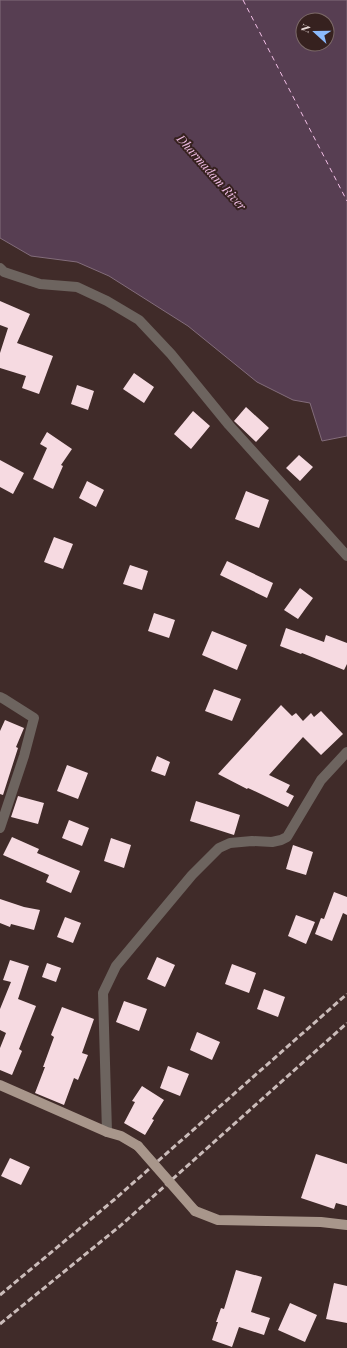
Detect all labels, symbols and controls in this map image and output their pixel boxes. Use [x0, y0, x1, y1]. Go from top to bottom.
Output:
north arrow [295, 12, 335, 52]
text: N [297, 22, 314, 35]
water label: Dharmadam River [173, 130, 251, 214]

